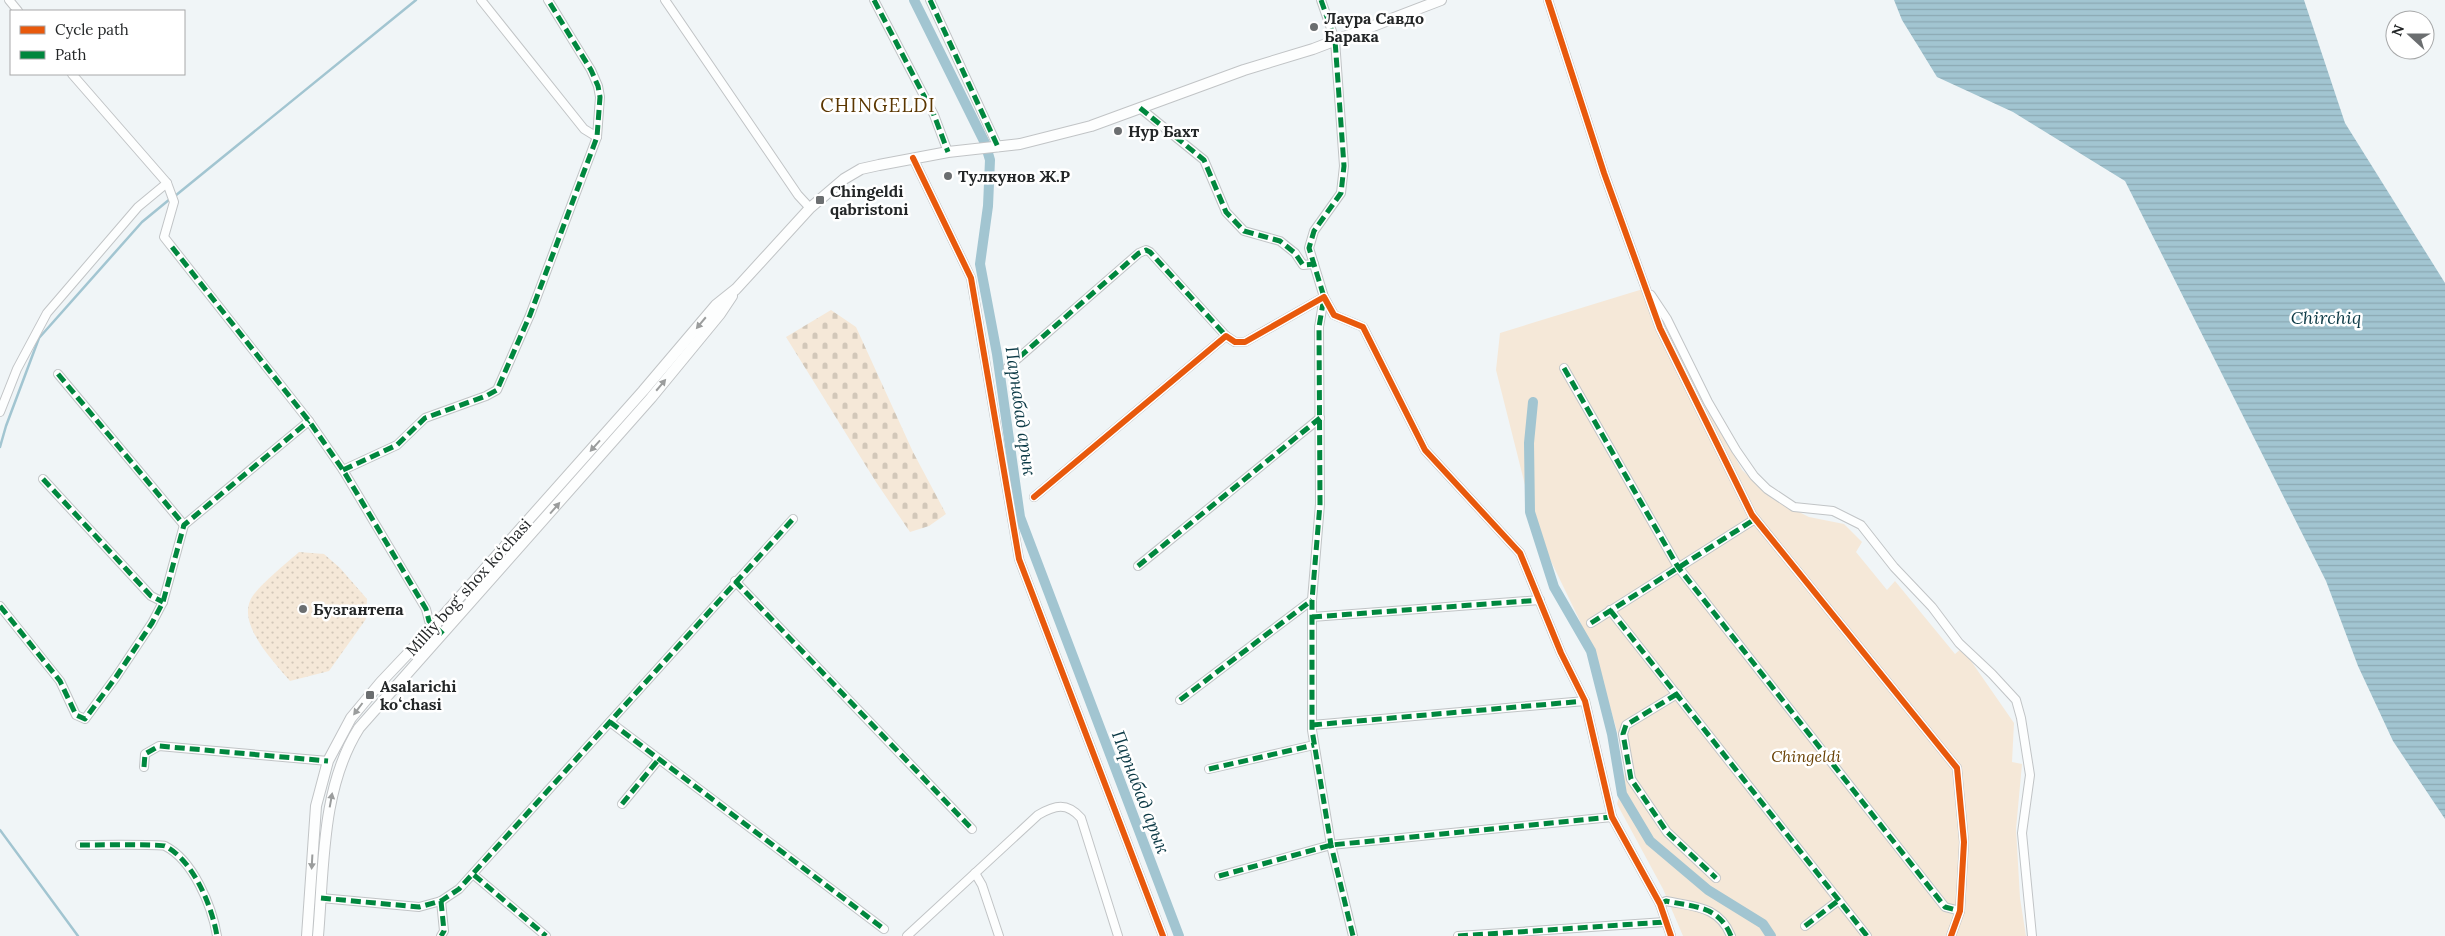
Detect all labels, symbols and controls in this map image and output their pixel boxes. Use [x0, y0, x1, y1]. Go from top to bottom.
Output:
place label: Лаура Савдо Барака [1324, 8, 1424, 46]
legend [10, 10, 185, 75]
north arrow [2385, 10, 2435, 60]
text: Cycle path [55, 20, 129, 39]
marker: Лаура Савдо Барака [1308, 21, 1320, 33]
text: N [2388, 22, 2408, 39]
text: Path [55, 45, 86, 64]
district label: CHINGELDI [820, 93, 936, 117]
place label: Нур Бахт [1128, 121, 1200, 141]
marker: Нур Бахт [1112, 125, 1124, 137]
place label: Тулкунов Ж.Р [958, 166, 1070, 186]
marker: Тулкунов Ж.Р [942, 170, 954, 182]
place label: Chingeldi qabristoni [830, 181, 909, 219]
marker: Chingeldi qabristoni [814, 194, 826, 206]
water label: Chirchiq [2291, 306, 2361, 329]
one-way arrow [696, 316, 707, 329]
water label: Парнабад арык [1001, 345, 1041, 477]
one-way arrow [656, 379, 667, 392]
one-way arrow [589, 439, 601, 451]
one-way arrow [549, 503, 561, 515]
street label: Milliy bog‘ shox ko‘chasi [401, 514, 535, 660]
place label: Бузгантепа [313, 599, 404, 619]
marker: Бузгантепа [297, 603, 309, 615]
place label: Asalarichi koʻchasi [380, 676, 456, 714]
marker: Asalarichi koʻchasi [364, 689, 376, 701]
one-way arrow [352, 702, 363, 715]
water label: Парнабад арык [1107, 727, 1175, 857]
park label: Chingeldi [1771, 746, 1841, 766]
one-way arrow [328, 792, 336, 808]
one-way arrow [307, 854, 315, 870]

